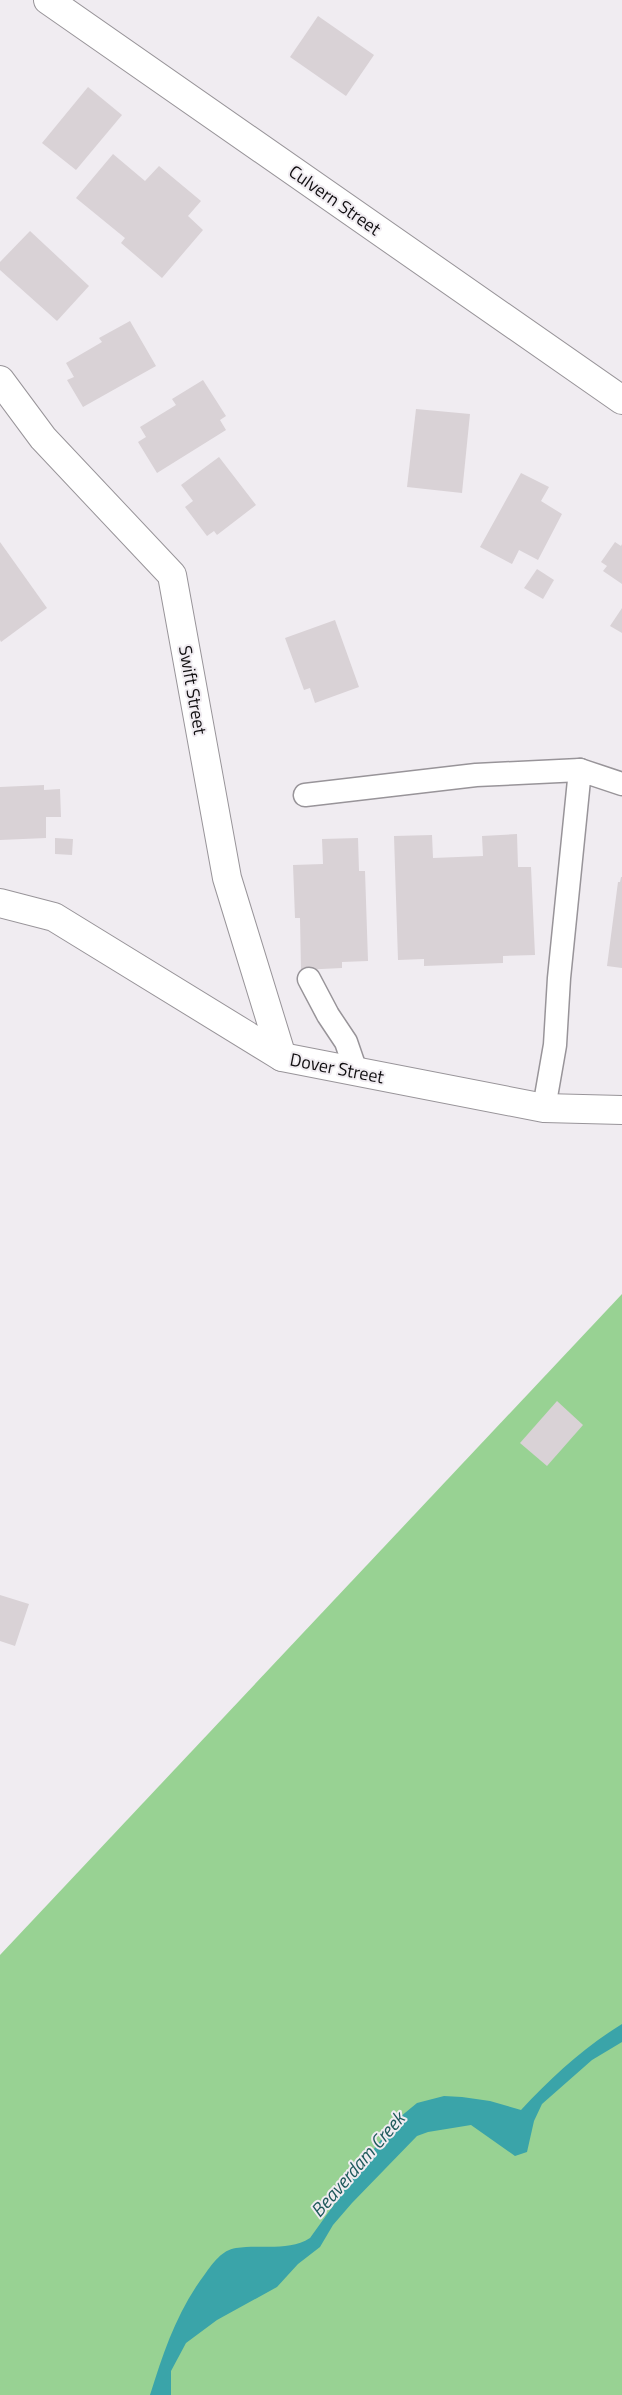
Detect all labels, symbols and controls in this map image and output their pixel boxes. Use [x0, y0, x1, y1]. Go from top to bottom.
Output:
street label: Culvern Street [283, 158, 387, 242]
street label: Swift Street [172, 643, 214, 737]
street label: Dover Street [288, 1046, 387, 1090]
water label: Beaverdam Creek [303, 2103, 413, 2223]

